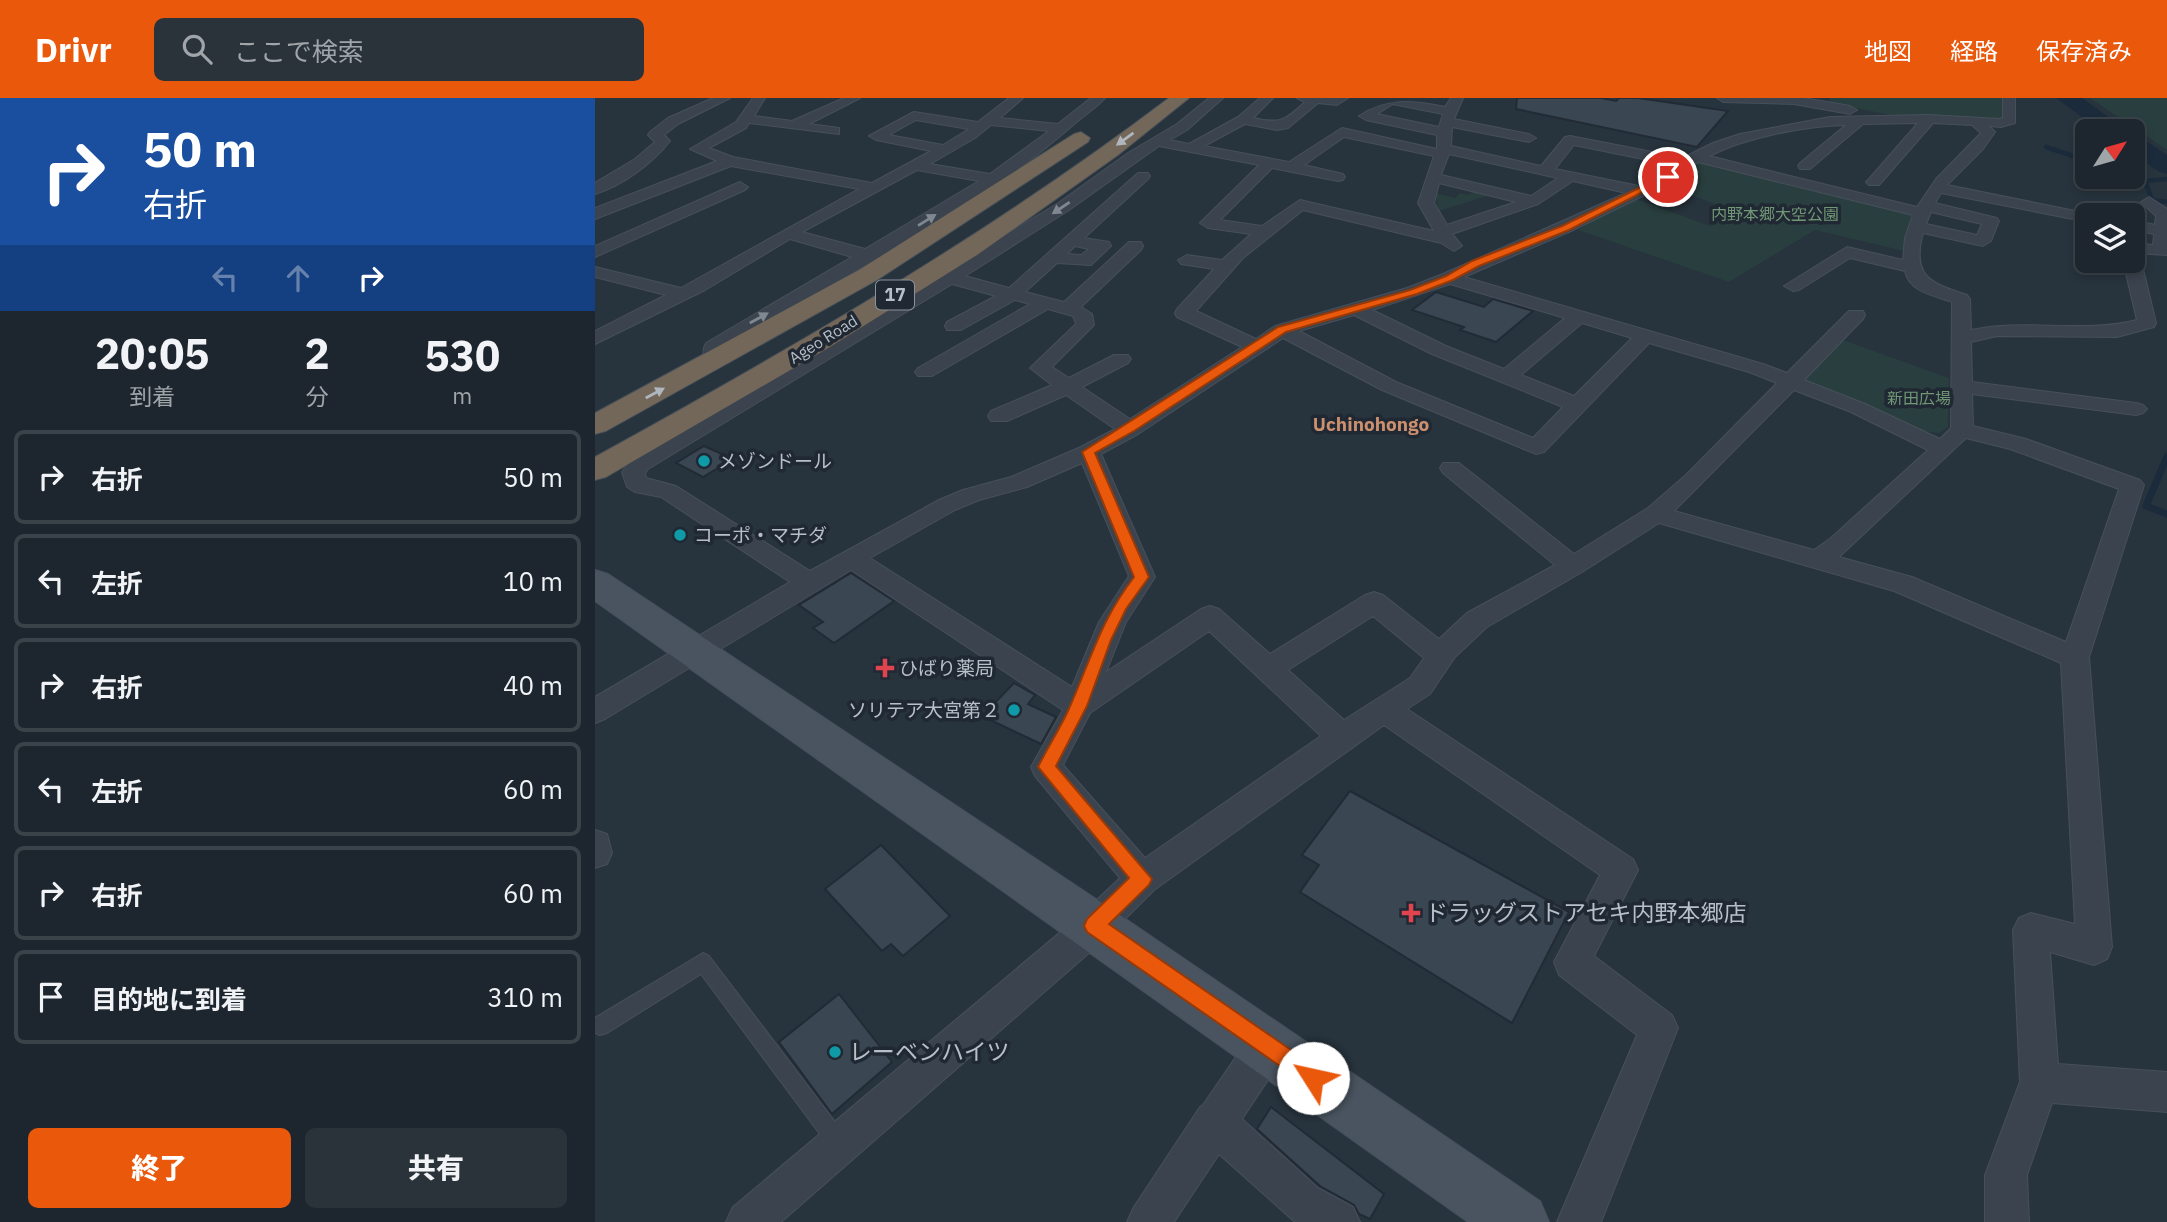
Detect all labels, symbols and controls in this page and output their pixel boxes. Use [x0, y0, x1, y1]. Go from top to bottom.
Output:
search box [154, 18, 644, 81]
text: Drivr [35, 28, 112, 71]
icon: search [178, 30, 216, 68]
text: ここで検索 [234, 34, 364, 68]
text: 地図 [1864, 35, 1912, 67]
text: 経路 [1950, 35, 1998, 67]
text: 保存済み [2036, 35, 2132, 67]
text: 50 m [143, 117, 257, 180]
north arrow [2075, 119, 2145, 189]
map controls [2075, 119, 2145, 273]
icon: right [28, 126, 119, 217]
one-way arrow [1116, 132, 1134, 146]
pin [1638, 147, 1698, 207]
icon: arrive [1649, 158, 1687, 196]
text: 右折 [143, 183, 207, 225]
one-way arrow [1052, 201, 1070, 215]
button: layers [2075, 203, 2145, 273]
park label: 内野本郷大空公園 [1711, 204, 1839, 224]
one-way arrow [917, 214, 937, 227]
icon: left [206, 259, 244, 297]
icon: ahead [279, 259, 317, 297]
icon: right [352, 259, 390, 297]
road number: 17 [876, 280, 914, 310]
street label: Ageo Road [785, 310, 861, 368]
one-way arrow [749, 312, 768, 324]
text: 20:05 [95, 326, 210, 381]
text: 2 [304, 326, 330, 381]
text: 530 [425, 328, 500, 383]
text: m [452, 380, 472, 410]
text: 到着 [129, 381, 175, 411]
text: 分 [306, 381, 329, 411]
one-way arrow [645, 387, 665, 398]
park label: 新田広場 [1887, 388, 1951, 408]
district label: Uchinohongo [1313, 412, 1429, 436]
place label: メゾンドール [718, 449, 832, 473]
marker: メゾンドール [696, 453, 712, 469]
icon: right [32, 458, 70, 496]
text: 50 m [503, 460, 563, 494]
text: 右折 [91, 462, 143, 496]
place label: コーポ・マチダ [694, 523, 827, 547]
marker: コーポ・マチダ [672, 527, 688, 543]
icon: left [32, 562, 70, 600]
text: 10 m [503, 564, 563, 598]
text: 左折 [91, 566, 143, 600]
place label: ひばり薬局 [899, 656, 994, 680]
marker: ひばり薬局 [877, 660, 893, 676]
icon: right [32, 666, 70, 704]
text: 40 m [503, 668, 563, 702]
text: 右折 [91, 670, 143, 704]
place label: ソリテア大宮第２ [848, 698, 1000, 722]
marker: ソリテア大宮第２ [1006, 702, 1022, 718]
icon: left [32, 770, 70, 808]
text: 60 m [503, 772, 563, 806]
text: 左折 [91, 774, 143, 808]
icon: right [32, 874, 70, 912]
text: 60 m [503, 876, 563, 910]
text: 右折 [91, 878, 143, 912]
place label: ドラッグストアセキ内野本郷店 [1425, 897, 1747, 927]
marker: ドラッグストアセキ内野本郷店 [1403, 905, 1419, 921]
icon: arrive [32, 978, 70, 1016]
text: 310 m [487, 980, 563, 1014]
text: 目的地に到着 [91, 982, 247, 1016]
place label: レーベンハイツ [849, 1036, 1010, 1066]
position arrow [1276, 1041, 1350, 1115]
marker: レーベンハイツ [827, 1044, 843, 1060]
button: 終了 [28, 1128, 291, 1208]
button: 共有 [305, 1128, 567, 1208]

